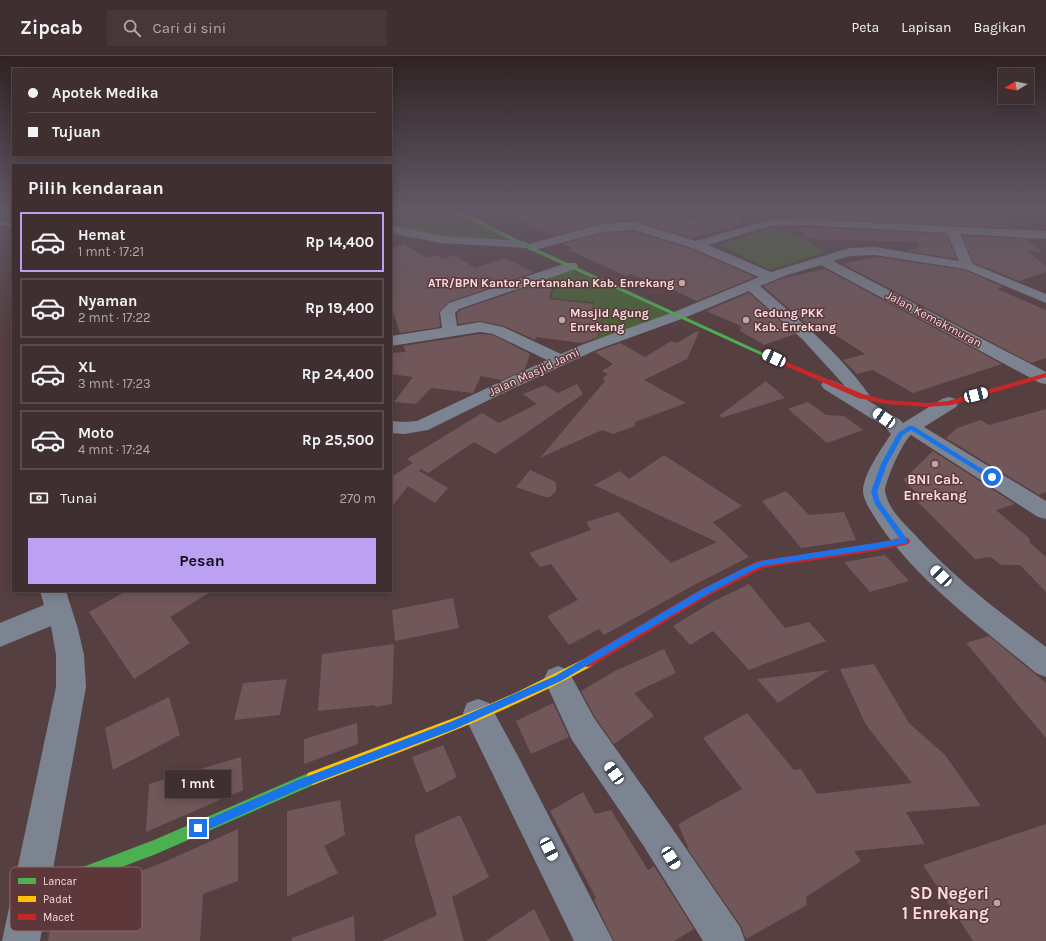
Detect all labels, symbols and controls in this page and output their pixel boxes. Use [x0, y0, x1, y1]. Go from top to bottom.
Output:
search box [107, 10, 387, 46]
text: Zipcab [20, 17, 83, 39]
icon: search [121, 17, 143, 39]
text: Cari di sini [153, 19, 226, 37]
text: Peta [851, 19, 879, 36]
text: Lapisan [901, 19, 951, 36]
text: Bagikan [973, 19, 1026, 36]
north arrow [998, 68, 1034, 104]
map controls [998, 68, 1034, 104]
text: Apotek Medika [52, 84, 158, 102]
text: Tujuan [52, 123, 101, 141]
text: Pilih kendaraan [28, 177, 164, 199]
icon: car [30, 224, 66, 260]
text: Hemat [78, 226, 125, 244]
text: Rp 14,400 [305, 233, 374, 251]
text: 1 mnt · 17:21 [78, 244, 144, 259]
place label: ATR/BPN Kantor Pertanahan Kab. Enrekang [428, 276, 674, 290]
marker: ATR/BPN Kantor Pertanahan Kab. Enrekang [677, 278, 687, 288]
street label: Jalan Kemakmuran [884, 288, 984, 350]
icon: car [30, 290, 66, 326]
text: Nyaman [78, 292, 137, 310]
text: Rp 19,400 [305, 299, 374, 317]
place label: Masjid Agung Enrekang [570, 306, 649, 334]
place label: Gedung PKK Kab. Enrekang [754, 306, 836, 334]
text: 2 mnt · 17:22 [78, 310, 150, 325]
marker: Masjid Agung Enrekang [557, 315, 567, 325]
marker: Gedung PKK Kab. Enrekang [741, 315, 751, 325]
street label: Jalan Masjid Jami [487, 345, 581, 399]
car [761, 347, 787, 369]
icon: car [30, 356, 66, 392]
text: XL [78, 358, 96, 376]
text: Rp 24,400 [302, 365, 374, 383]
text: 3 mnt · 17:23 [78, 376, 151, 391]
car [963, 386, 989, 404]
car [871, 406, 897, 430]
icon: car [30, 422, 66, 458]
text: Moto [78, 424, 114, 442]
text: Rp 25,500 [302, 431, 374, 449]
text: 4 mnt · 17:24 [78, 442, 150, 457]
marker: BNI Cab. Enrekang [930, 459, 940, 469]
route start [983, 468, 1001, 486]
place label: BNI Cab. Enrekang [903, 471, 967, 504]
icon: cash [28, 487, 50, 509]
text: Tunai [60, 489, 97, 507]
text: 270 m [339, 491, 376, 506]
button: Pesan [28, 538, 376, 584]
car [928, 563, 954, 589]
car [602, 760, 626, 786]
callout: 1 mnt [165, 770, 231, 798]
text: 1 mnt [181, 776, 215, 791]
route end [189, 819, 207, 837]
car [538, 836, 560, 862]
car [660, 845, 682, 871]
legend [10, 867, 142, 931]
text: Lancar [43, 875, 77, 888]
place label: SD Negeri 1 Enrekang [902, 883, 989, 923]
text: Padat [43, 893, 72, 906]
marker: SD Negeri 1 Enrekang [992, 898, 1002, 908]
text: Macet [43, 911, 74, 924]

